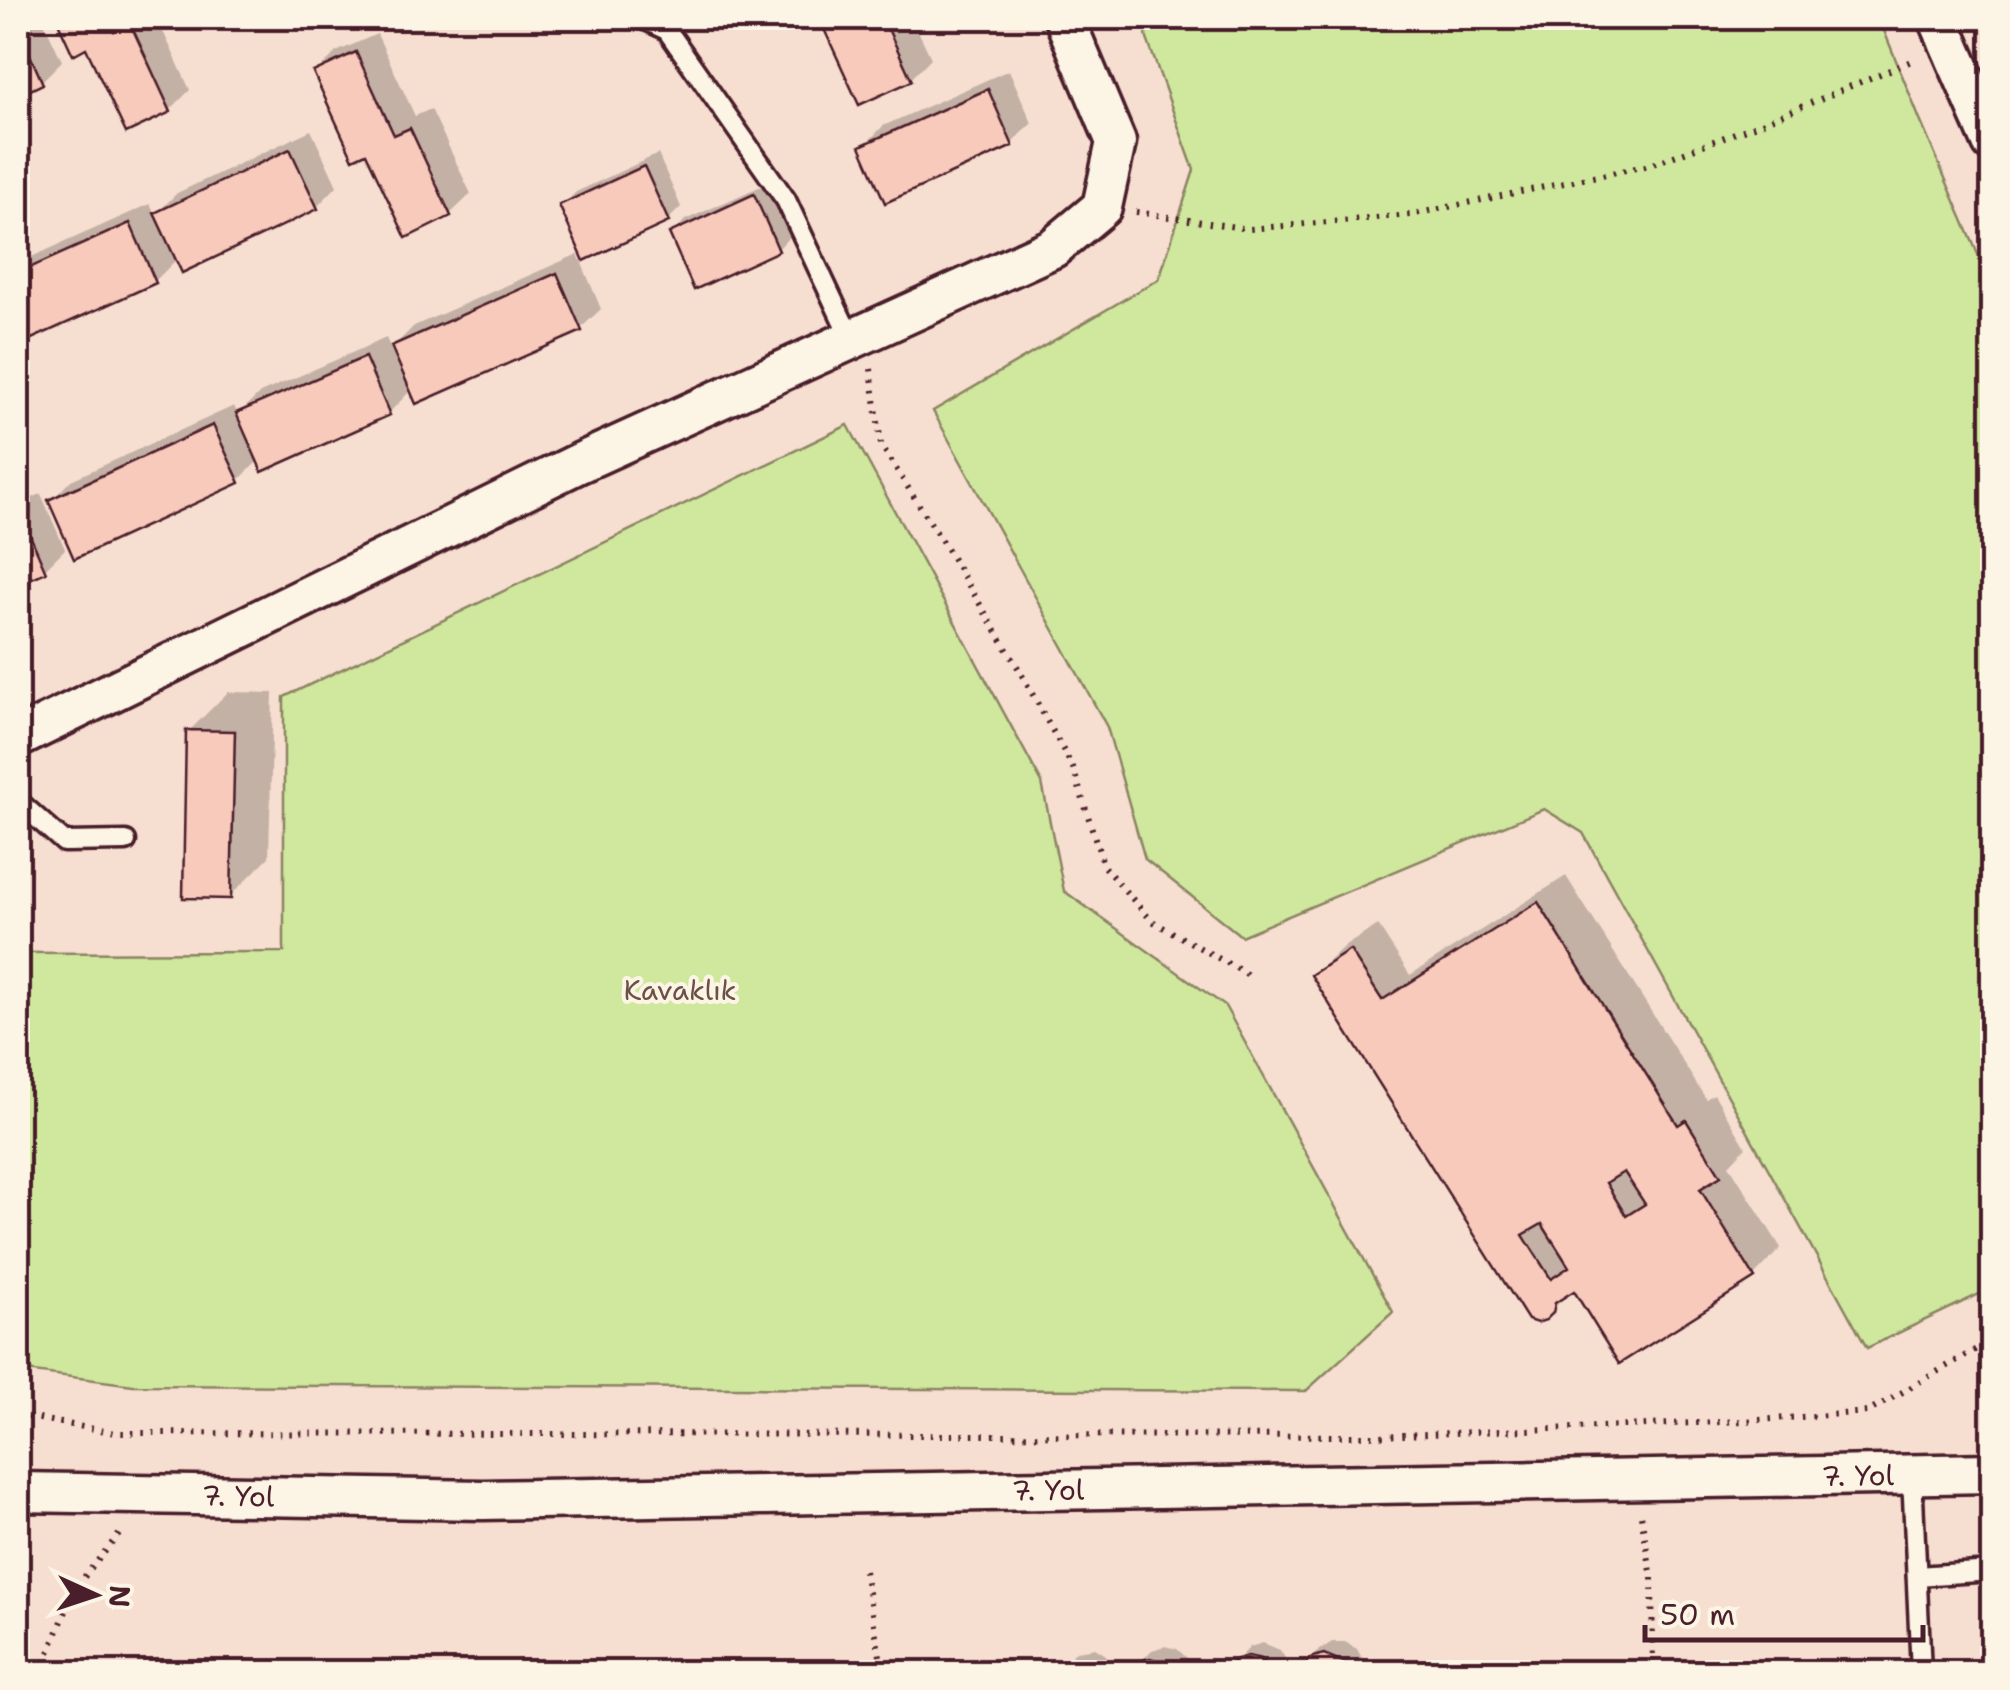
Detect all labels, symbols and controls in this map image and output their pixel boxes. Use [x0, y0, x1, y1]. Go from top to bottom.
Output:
park label: Kavaklık [624, 971, 737, 1009]
street label: 7. Yol [1821, 1456, 1895, 1495]
street label: 7. Yol [1011, 1470, 1085, 1510]
street label: 7. Yol [201, 1476, 275, 1515]
north arrow [45, 1545, 145, 1645]
scale bar [1645, 1580, 1922, 1642]
text: N [100, 1584, 140, 1608]
text: 50 m [1660, 1594, 1735, 1635]

